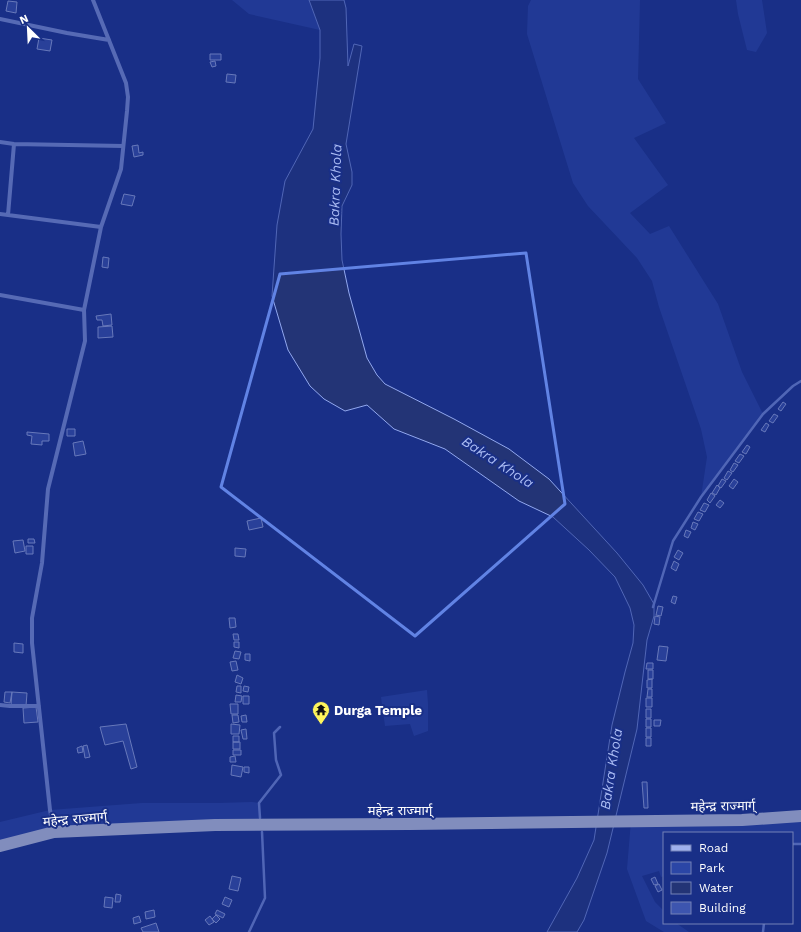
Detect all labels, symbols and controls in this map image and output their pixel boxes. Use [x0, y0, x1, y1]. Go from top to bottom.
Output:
north arrow [8, 8, 48, 48]
text: N [18, 12, 31, 27]
water label: Bakra Khola [326, 143, 344, 226]
water label: Bakra Khola [459, 433, 537, 491]
temple icon: Durga Temple [311, 700, 331, 725]
place label: Durga Temple [334, 703, 422, 718]
water label: Bakra Khola [597, 727, 625, 811]
street label: महेन्द्र राज्मार्ग् [691, 798, 757, 814]
street label: महेन्द्र राज्मार्ग् [368, 803, 434, 818]
street label: महेन्द्र राज्मार्ग् [42, 809, 110, 829]
legend [663, 832, 793, 924]
text: Road [699, 841, 728, 855]
text: Park [699, 861, 725, 875]
text: Water [699, 881, 734, 895]
text: Building [699, 901, 746, 915]

